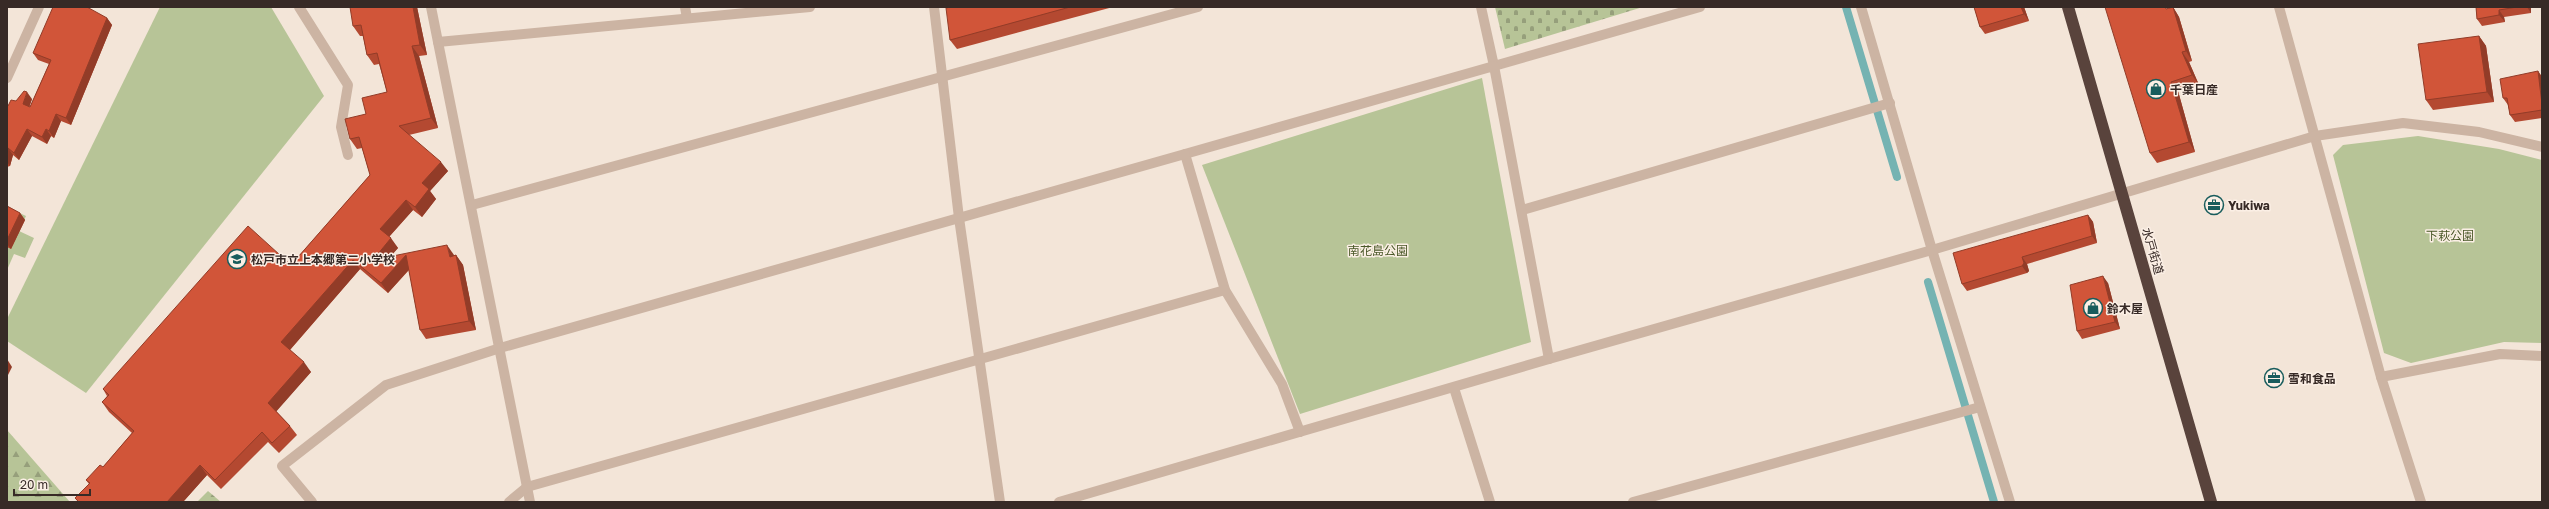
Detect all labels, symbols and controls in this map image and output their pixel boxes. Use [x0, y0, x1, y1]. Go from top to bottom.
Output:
shop icon: 千葉日産 [2145, 78, 2167, 100]
place label: 千葉日産 [2170, 82, 2218, 97]
office icon: Yukiwa [2203, 194, 2225, 216]
place label: Yukiwa [2228, 198, 2270, 213]
street label: 水戸街道 [2139, 226, 2167, 276]
park label: 下萩公園 [2426, 228, 2474, 243]
park label: 南花島公園 [1348, 243, 1408, 258]
school or university icon: 松戸市立上本郷第二小学校 [226, 248, 248, 270]
place label: 松戸市立上本郷第二小学校 [251, 252, 395, 267]
shop icon: 鈴木屋 [2082, 297, 2104, 319]
place label: 鈴木屋 [2106, 301, 2143, 316]
office icon: 雪和食品 [2263, 367, 2285, 389]
place label: 雪和食品 [2288, 371, 2336, 386]
scale bar [14, 471, 90, 497]
text: 20 m [20, 477, 48, 492]

